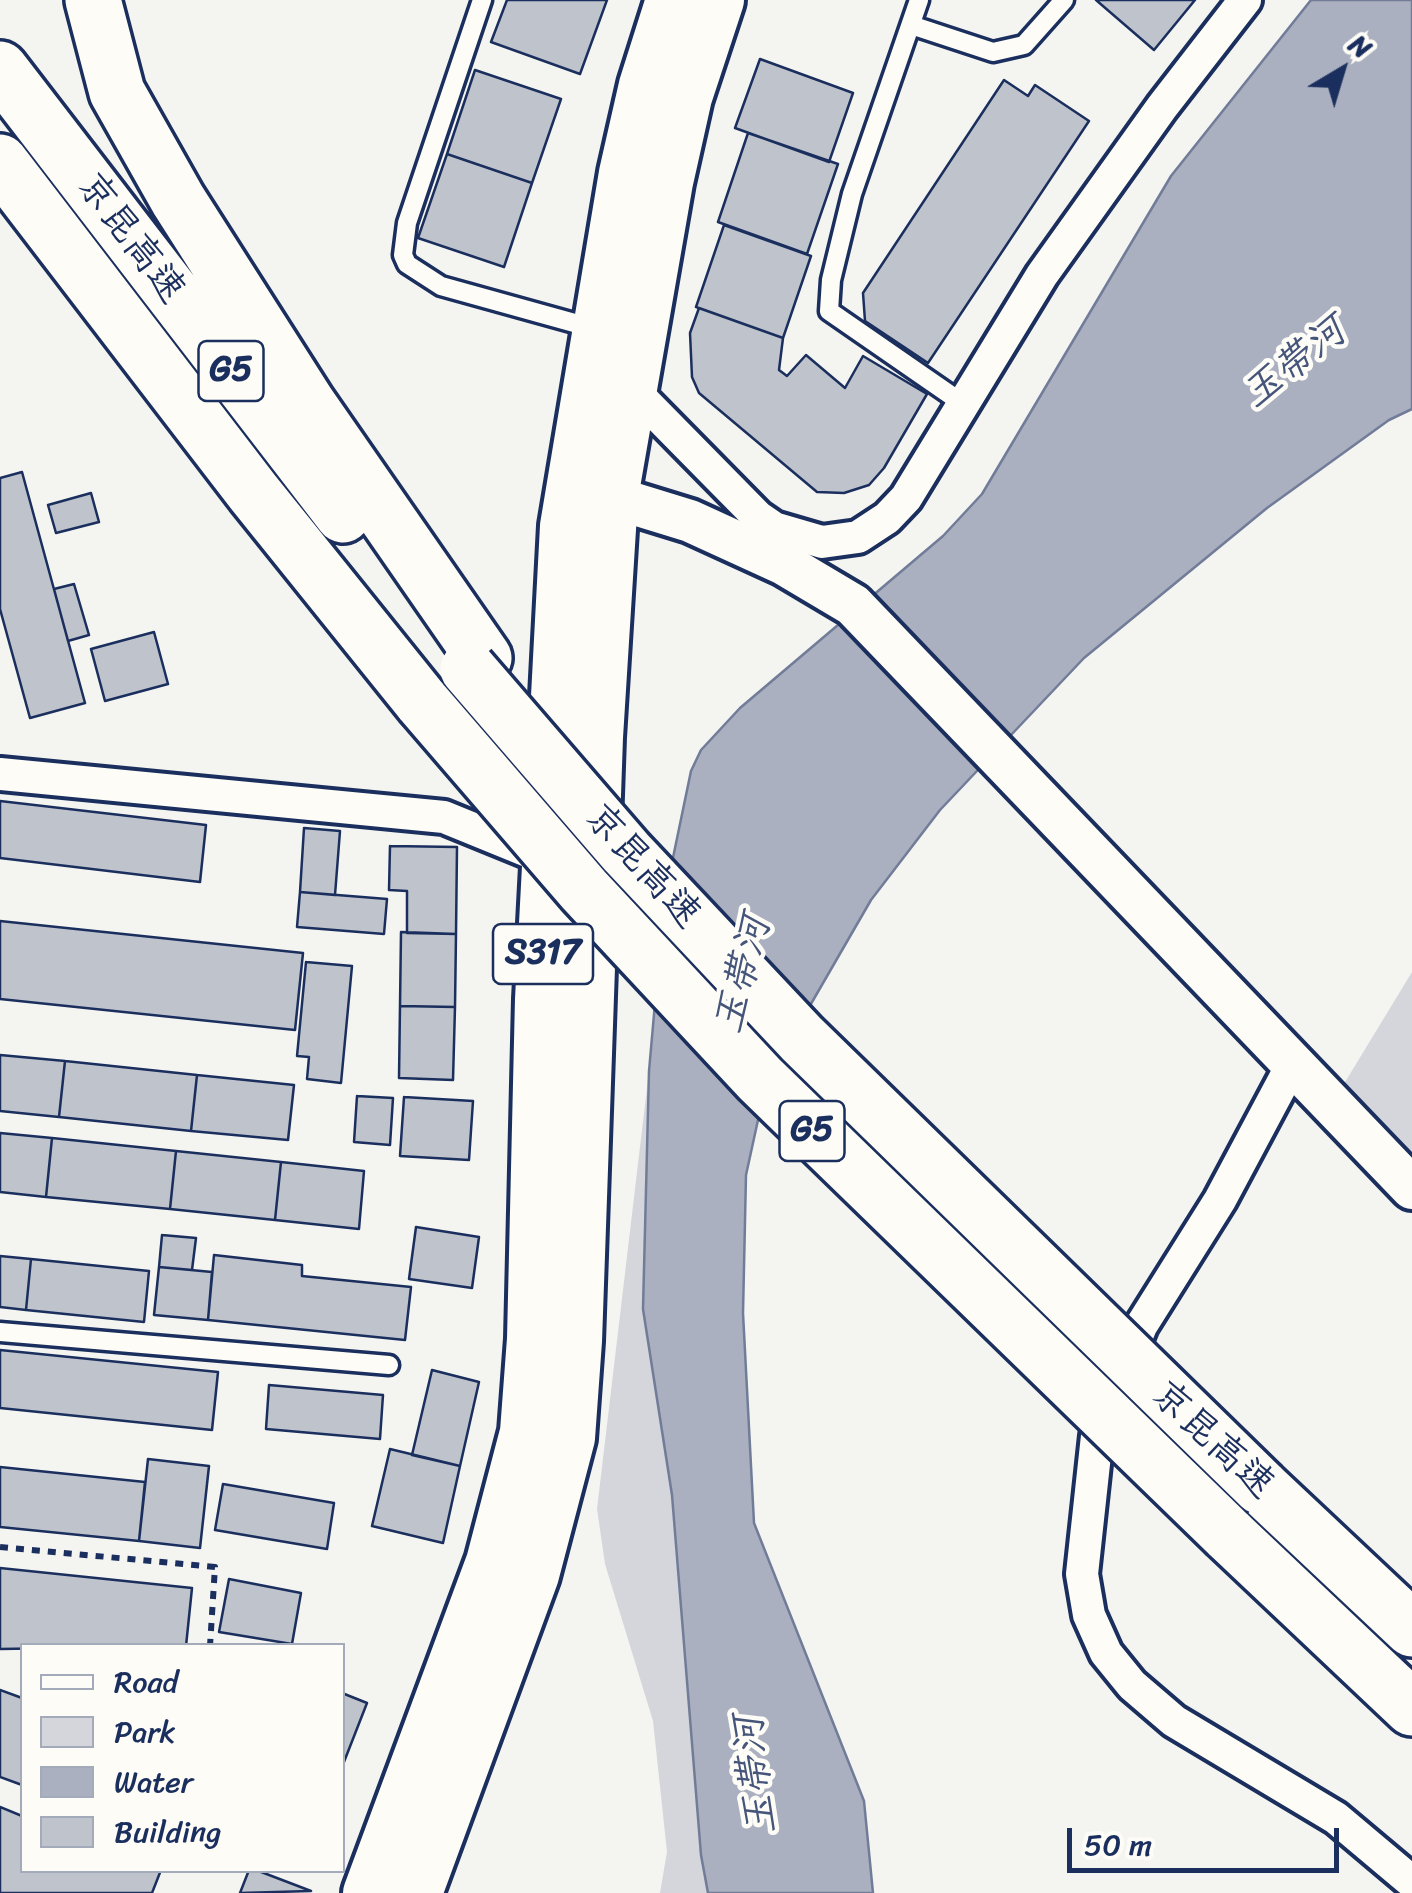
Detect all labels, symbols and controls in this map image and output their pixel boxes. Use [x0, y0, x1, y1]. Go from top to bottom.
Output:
north arrow [1292, 20, 1392, 120]
text: N [1338, 21, 1384, 71]
street label: 京昆高速 [66, 165, 194, 313]
water label: 玉带河 [1233, 308, 1357, 420]
road number: G5 [198, 341, 264, 401]
street label: 京昆高速 [574, 795, 710, 939]
water label: 玉带河 [705, 911, 783, 1039]
road number: S317 [493, 924, 593, 984]
road number: G5 [780, 1101, 844, 1161]
street label: 京昆高速 [1141, 1372, 1283, 1510]
legend [20, 1643, 345, 1873]
text: Road [114, 1655, 178, 1709]
text: Park [114, 1705, 176, 1759]
water label: 玉带河 [726, 1713, 788, 1837]
text: Water [114, 1755, 193, 1809]
text: Building [114, 1805, 221, 1859]
scale bar [1072, 1808, 1344, 1870]
text: 50 m [1084, 1818, 1152, 1872]

